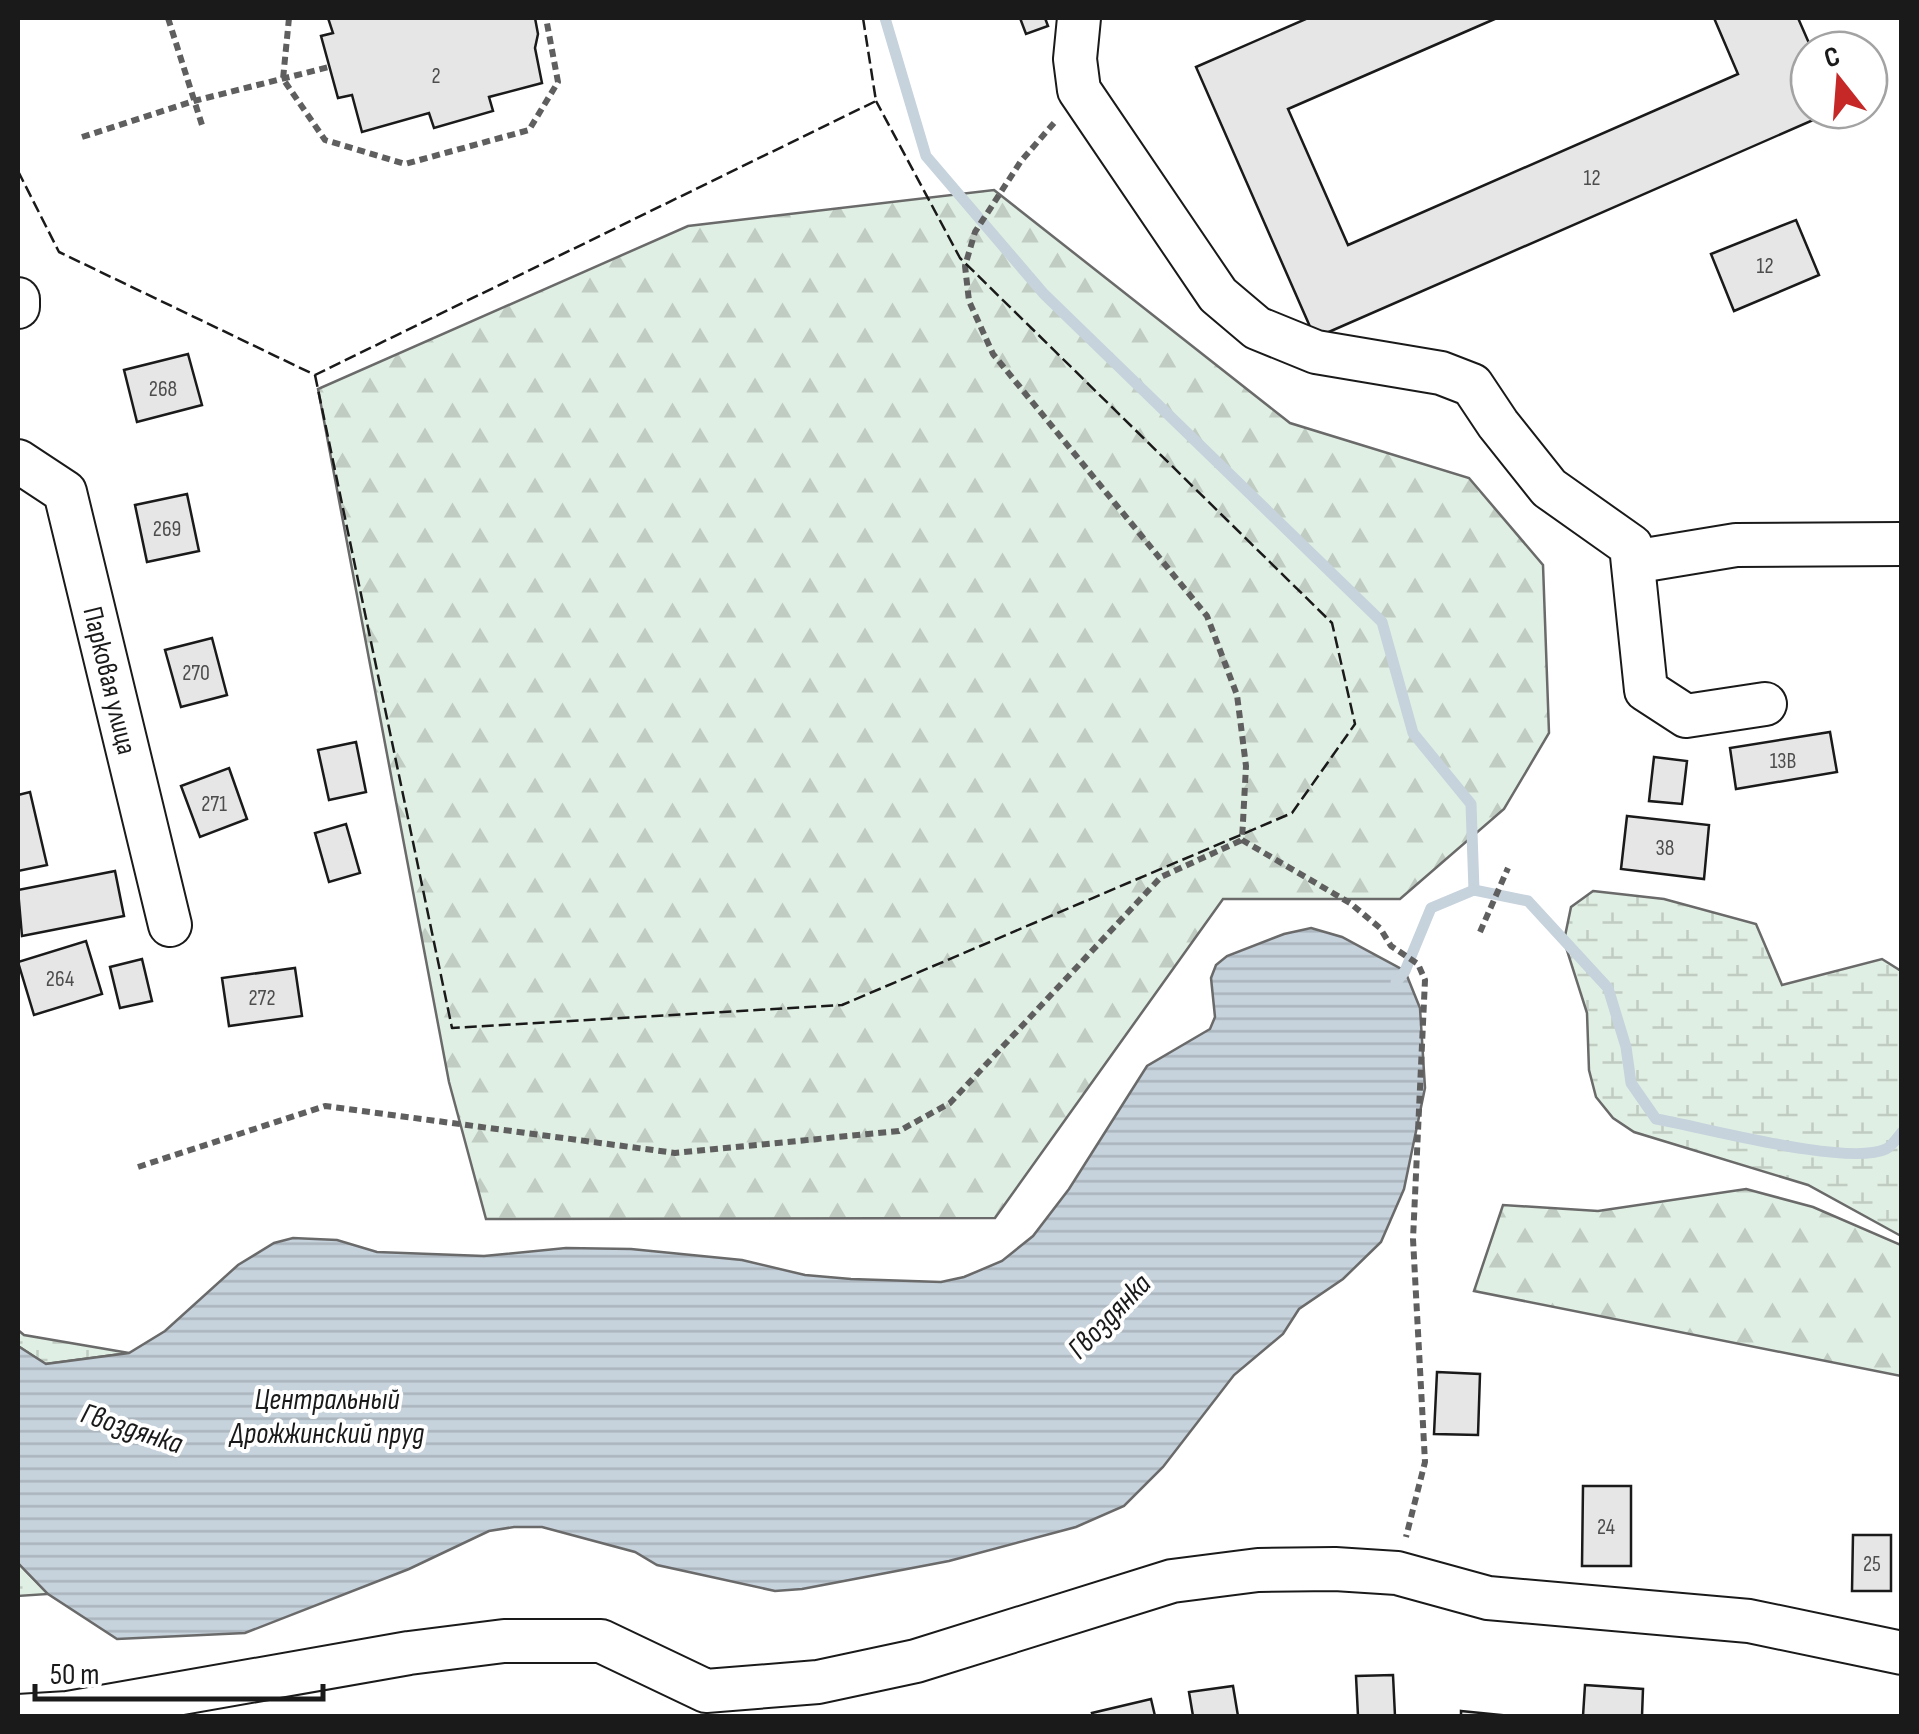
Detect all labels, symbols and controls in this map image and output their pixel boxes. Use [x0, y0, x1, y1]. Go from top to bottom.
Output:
north arrow [1789, 30, 1889, 130]
text: С [1820, 40, 1844, 75]
house number: 2 [431, 63, 441, 90]
house number: 12 [1583, 165, 1601, 192]
house number: 12 [1756, 253, 1774, 280]
house number: 268 [149, 376, 177, 403]
house number: 269 [153, 516, 181, 543]
street label: Парковая улица [75, 603, 143, 758]
house number: 270 [182, 660, 210, 687]
house number: 13В [1770, 748, 1796, 775]
house number: 271 [201, 791, 227, 818]
house number: 38 [1656, 835, 1674, 862]
house number: 264 [46, 966, 74, 993]
house number: 272 [249, 985, 275, 1012]
water label: Гвоздянка [1060, 1267, 1159, 1367]
water label: Центральный Дрожжинский пруд [228, 1382, 424, 1452]
water label: Гвоздянка [76, 1396, 187, 1462]
house number: 24 [1597, 1514, 1615, 1541]
house number: 25 [1863, 1551, 1881, 1578]
scale bar [35, 1639, 322, 1701]
text: 50 m [50, 1657, 99, 1693]

